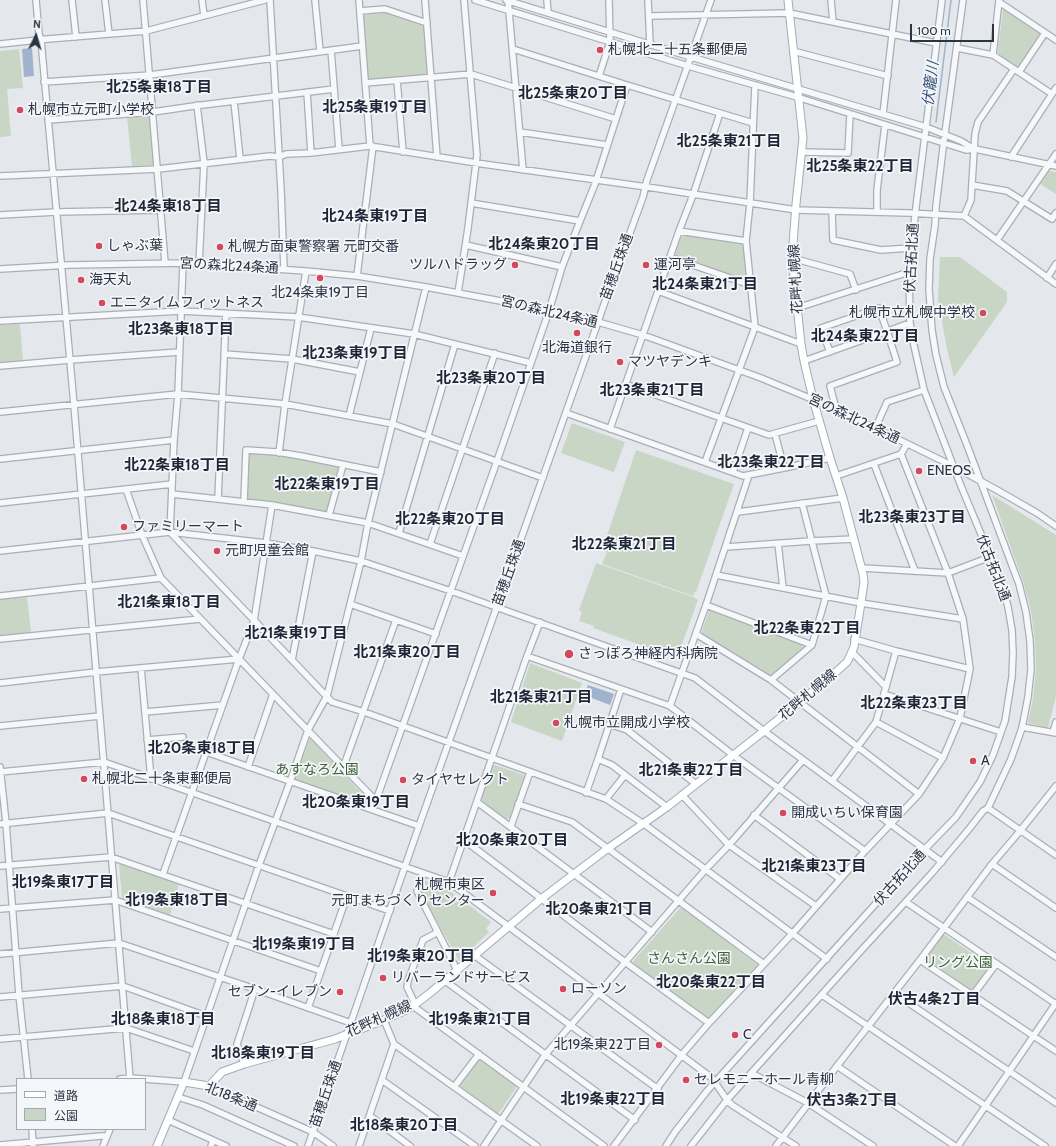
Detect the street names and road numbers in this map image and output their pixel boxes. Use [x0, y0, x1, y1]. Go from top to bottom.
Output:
street label: 伏古拓北通 [902, 223, 922, 293]
street label: 苗穂丘珠通 [597, 231, 637, 303]
street label: 花畔札幌線 [786, 244, 806, 314]
street label: 宮の森北24条通 [179, 255, 279, 277]
street label: 宮の森北24条通 [499, 293, 599, 331]
street label: 宮の森北24条通 [805, 390, 903, 448]
street label: 伏古拓北通 [973, 532, 1013, 604]
street label: 苗穂丘珠通 [489, 537, 529, 609]
street label: 花畔札幌線 [776, 666, 840, 724]
street label: 伏古拓北通 [870, 846, 930, 910]
street label: 花畔札幌線 [344, 997, 414, 1041]
street label: 苗穂丘珠通 [307, 1058, 345, 1130]
street label: 北18条通 [202, 1079, 260, 1115]

